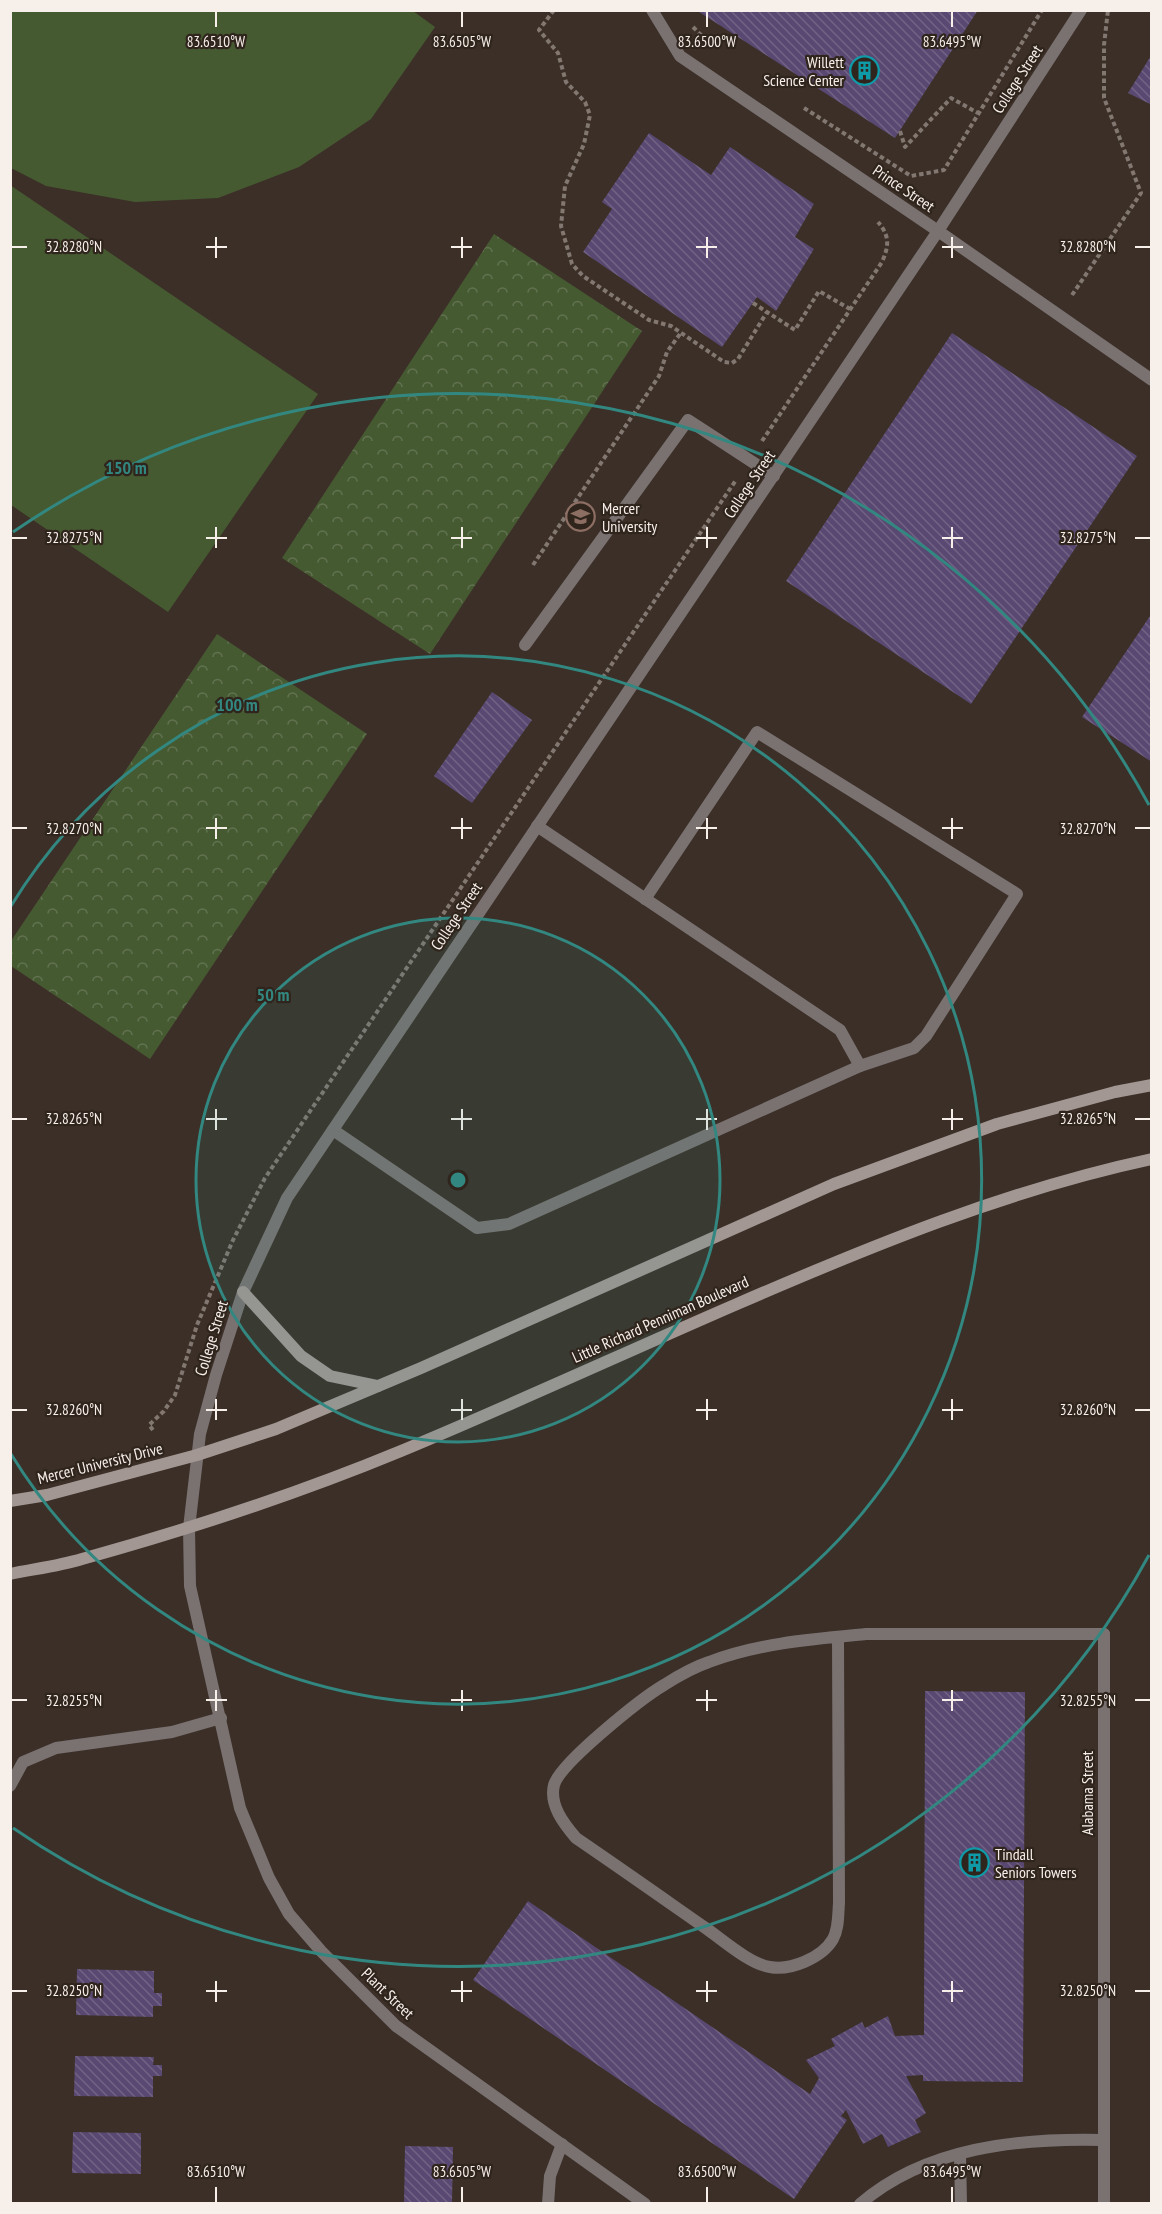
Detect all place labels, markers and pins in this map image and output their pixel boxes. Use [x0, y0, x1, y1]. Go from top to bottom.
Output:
place label: Willett Science Center [763, 52, 845, 90]
building icon: Willett Science Center [849, 55, 881, 87]
place label: Mercer University [602, 498, 657, 536]
school or university icon: Mercer University [565, 501, 597, 533]
centre of rings [448, 1170, 468, 1190]
place label: Tindall Seniors Towers [995, 1844, 1077, 1882]
building icon: Tindall Seniors Towers [958, 1847, 990, 1879]

